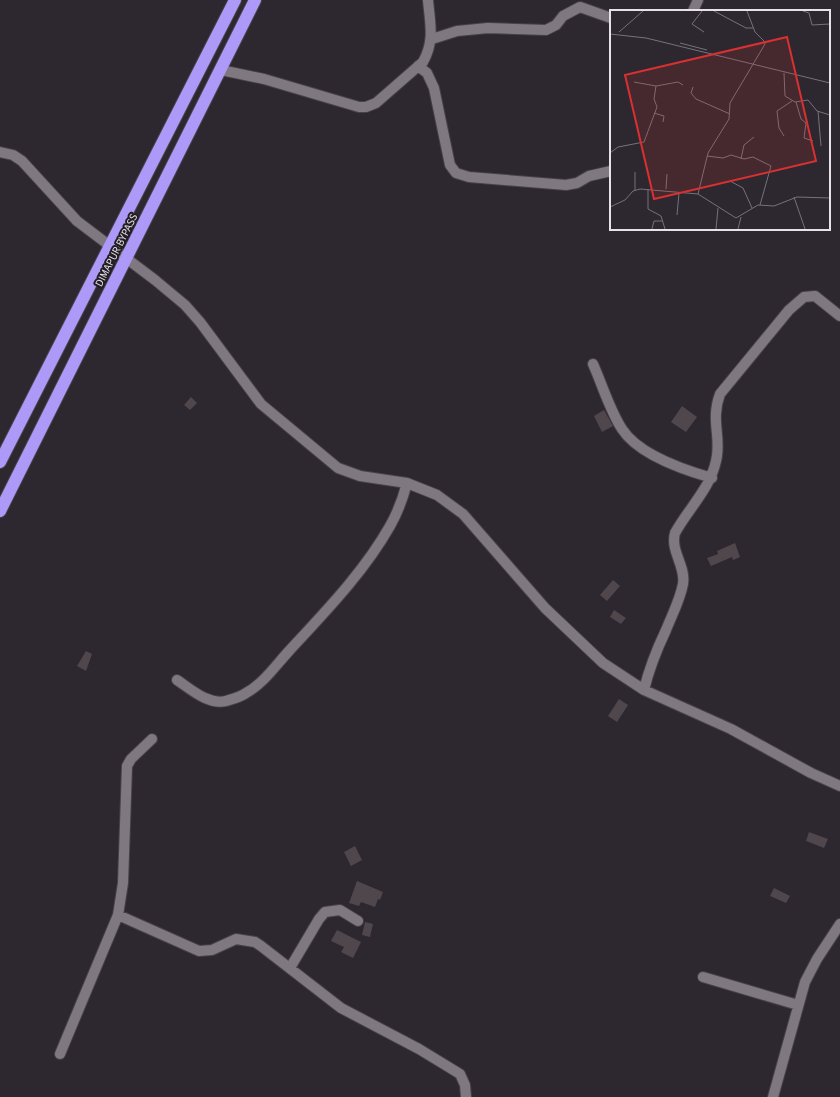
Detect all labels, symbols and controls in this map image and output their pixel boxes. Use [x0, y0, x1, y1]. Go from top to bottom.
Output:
inset map [610, 10, 830, 230]
street label: DIMAPUR BYPASS [92, 211, 141, 289]

